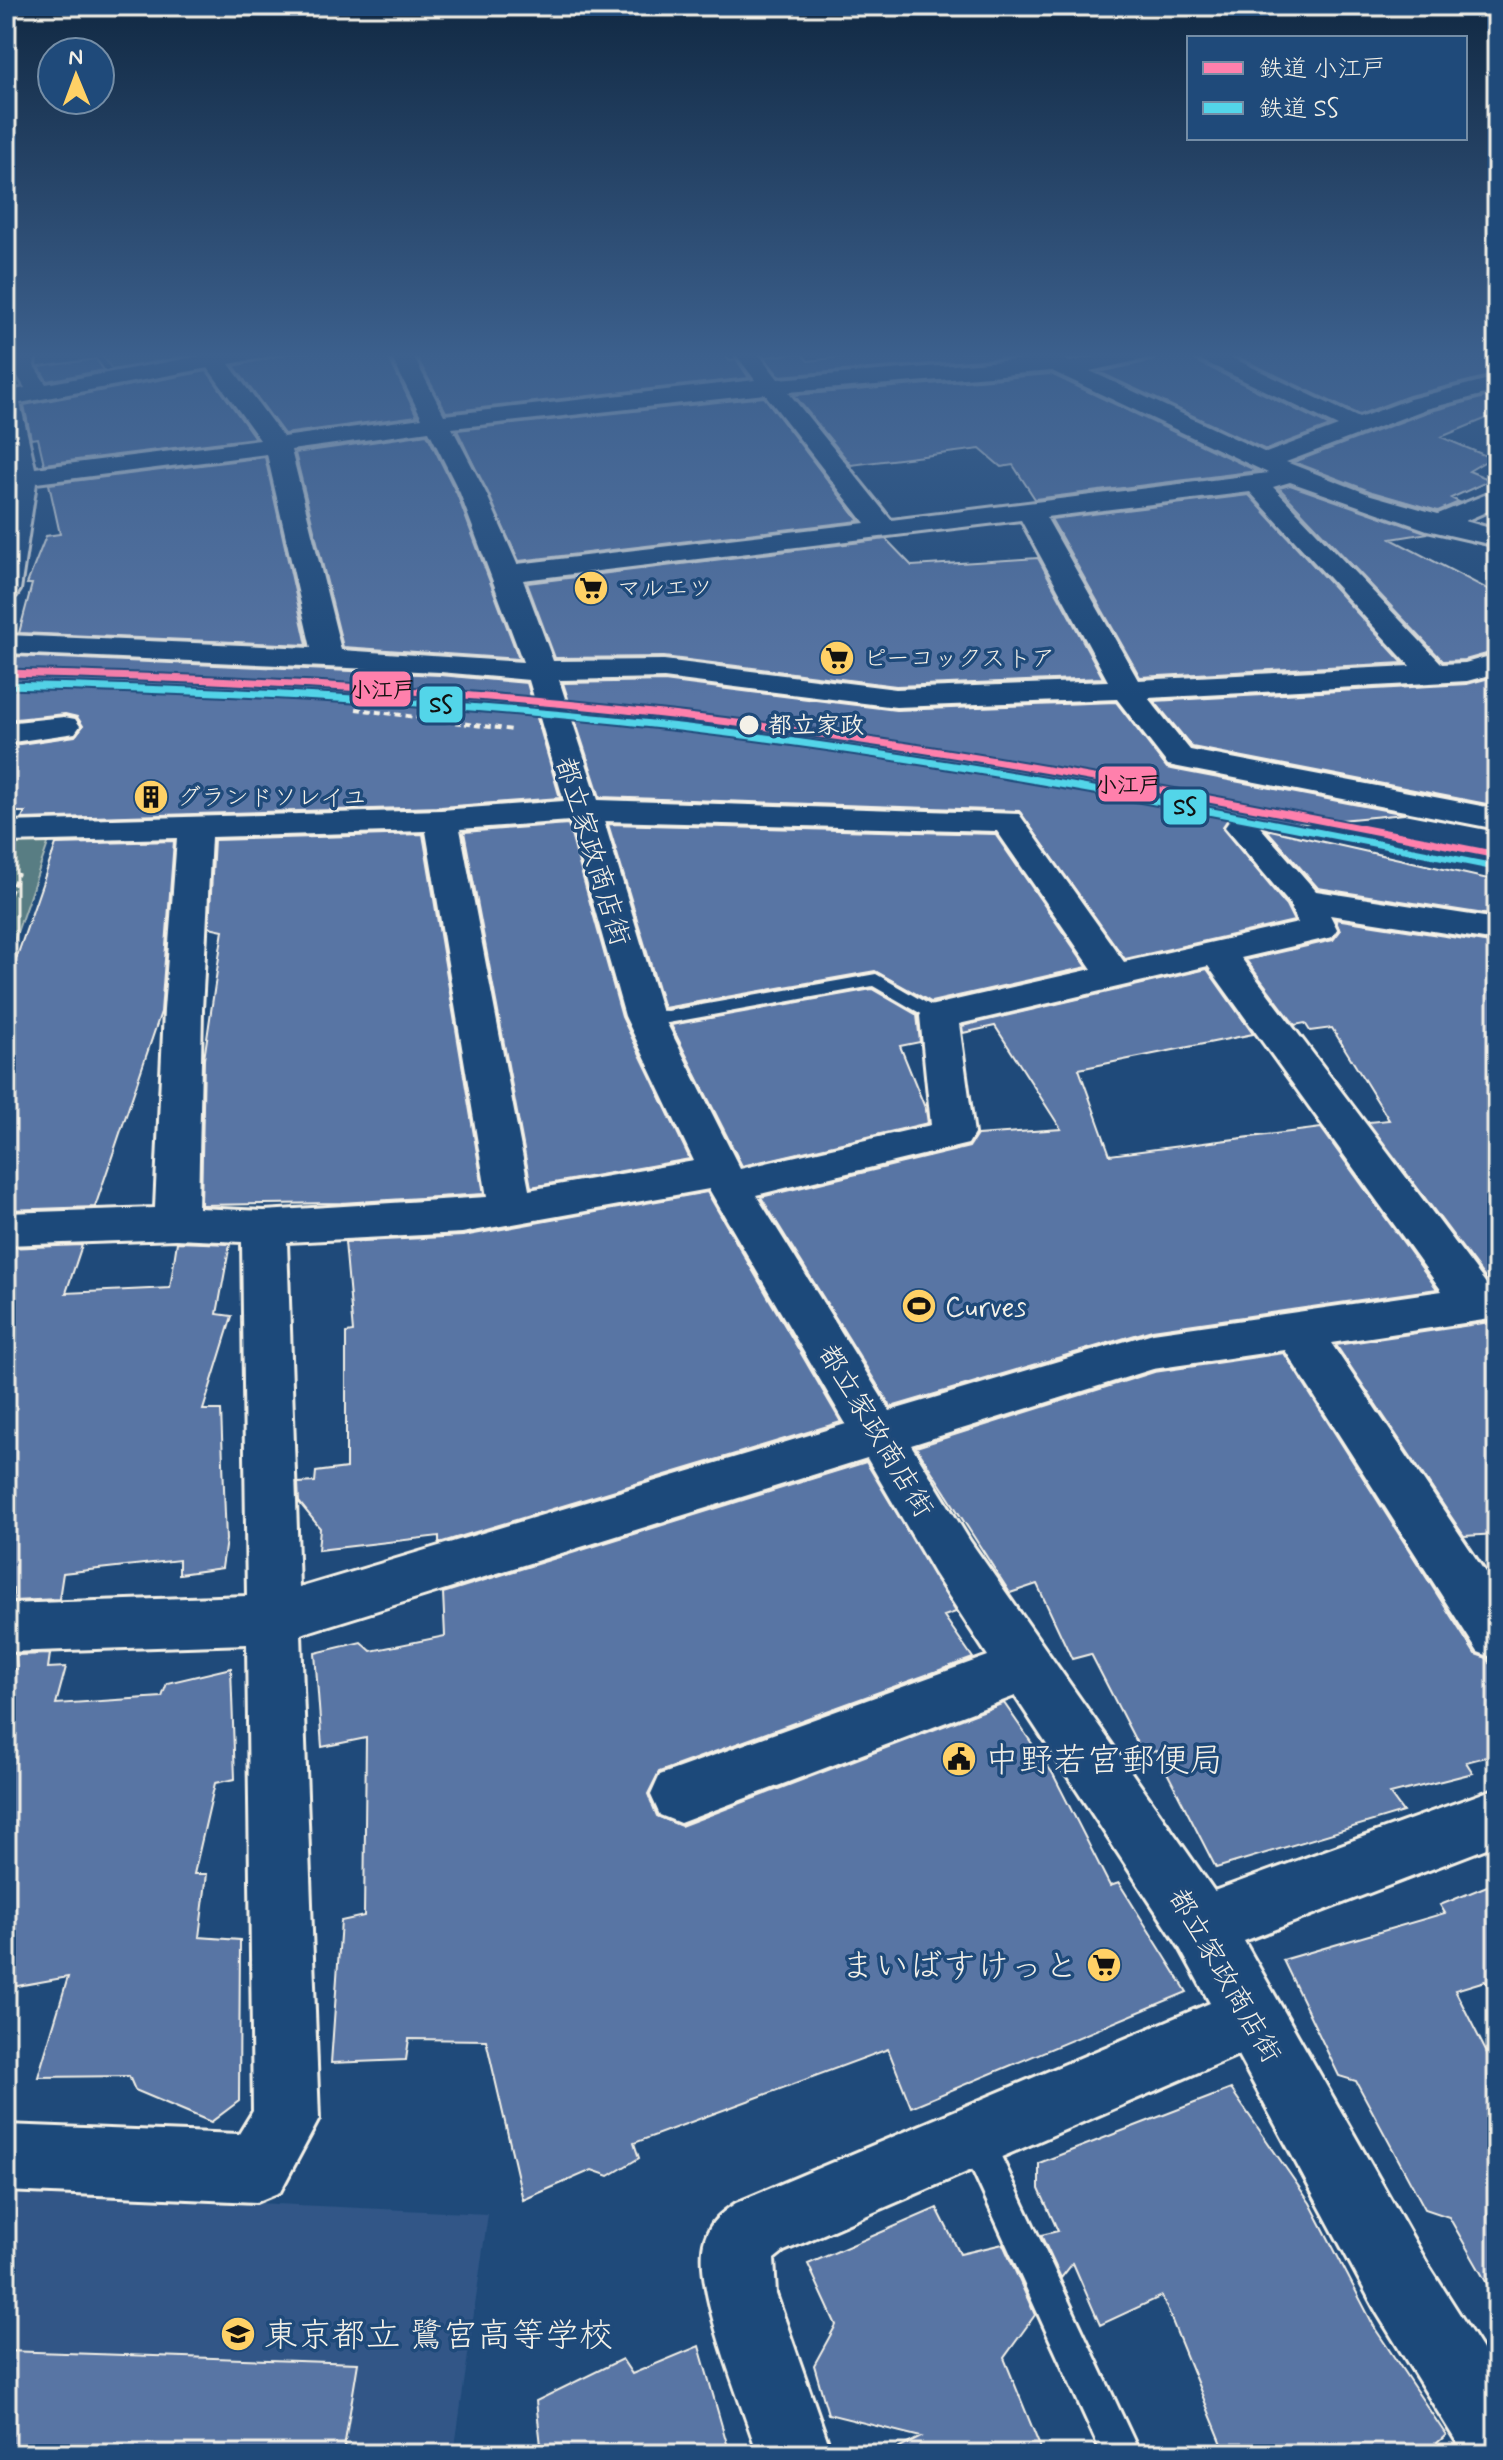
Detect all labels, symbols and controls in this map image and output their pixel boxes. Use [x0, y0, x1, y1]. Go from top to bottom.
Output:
north arrow [36, 36, 116, 116]
legend [1187, 36, 1467, 140]
text: N [68, 44, 83, 72]
text: 鉄道 小江戸 [1259, 54, 1385, 85]
text: 鉄道 SS [1259, 94, 1339, 125]
supermarket icon: マルエツ [572, 569, 610, 607]
place label: マルエツ [617, 574, 713, 605]
supermarket icon: ピーコックストア [818, 639, 856, 677]
place label: ピーコックストア [863, 644, 1055, 675]
line badge: 小江戸 [351, 670, 412, 708]
text: 小江戸 [349, 677, 415, 705]
line badge: SS [418, 685, 464, 724]
text: SS [429, 692, 453, 720]
place label: 都立家政 [768, 711, 864, 742]
marker: 都立家政 [737, 713, 761, 737]
street label: 都立家政商店街 [545, 753, 638, 951]
line badge: 小江戸 [1097, 765, 1158, 803]
text: 小江戸 [1095, 772, 1161, 800]
building icon: グランドソレイユ [132, 778, 170, 816]
place label: グランドソレイユ [177, 783, 367, 814]
line badge: SS [1162, 788, 1208, 826]
text: SS [1173, 794, 1197, 822]
sports icon: Curves [900, 1287, 938, 1325]
place label: Curves [945, 1290, 1027, 1327]
street label: 都立家政商店街 [809, 1338, 941, 1525]
place label: 中野若宮郵便局 [985, 1739, 1223, 1784]
public building icon: 中野若宮郵便局 [940, 1740, 978, 1778]
street label: 都立家政商店街 [1159, 1882, 1289, 2070]
place label: まいばすけっと [841, 1945, 1078, 1990]
supermarket icon: まいばすけっと [1085, 1946, 1123, 1984]
place label: 東京都立 鷺宮高等学校 [264, 2314, 613, 2359]
school or university icon: 東京都立 鷺宮高等学校 [219, 2315, 257, 2353]

